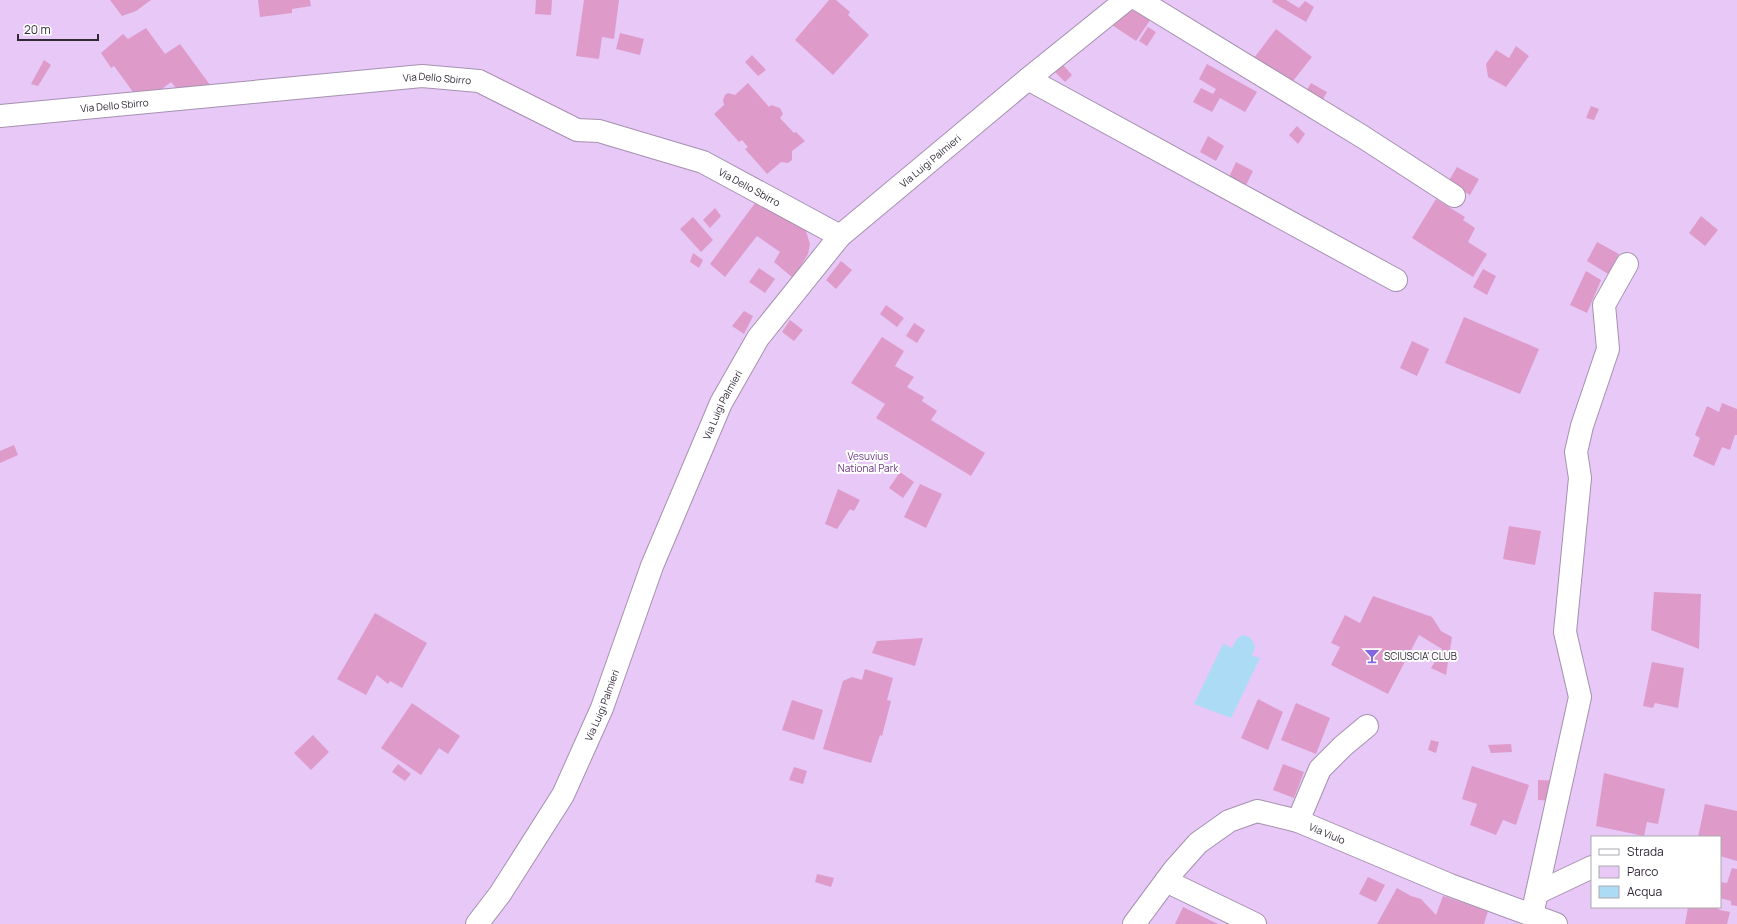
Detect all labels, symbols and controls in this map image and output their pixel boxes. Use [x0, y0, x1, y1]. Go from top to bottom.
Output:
scale bar [18, 16, 98, 42]
text: 20 m [24, 21, 51, 38]
street label: Via Dello Sbirro [402, 69, 472, 87]
street label: Via Dello Sbirro [80, 95, 149, 115]
street label: Via Luigi Palmieri [896, 131, 964, 190]
street label: Via Dello Sbirro [716, 165, 783, 210]
street label: Via Luigi Palmieri [699, 367, 745, 442]
park label: Vesuvius National Park [838, 449, 899, 475]
bar icon: SCIUSCIA' CLUB [1363, 647, 1381, 665]
place label: SCIUSCIA' CLUB [1384, 649, 1457, 663]
street label: Via Luigi Palmieri [581, 668, 622, 743]
street label: Via Viulo [1307, 819, 1348, 847]
legend [1591, 836, 1721, 908]
text: Strada [1627, 843, 1664, 860]
text: Parco [1627, 863, 1658, 880]
text: Acqua [1627, 883, 1662, 900]

